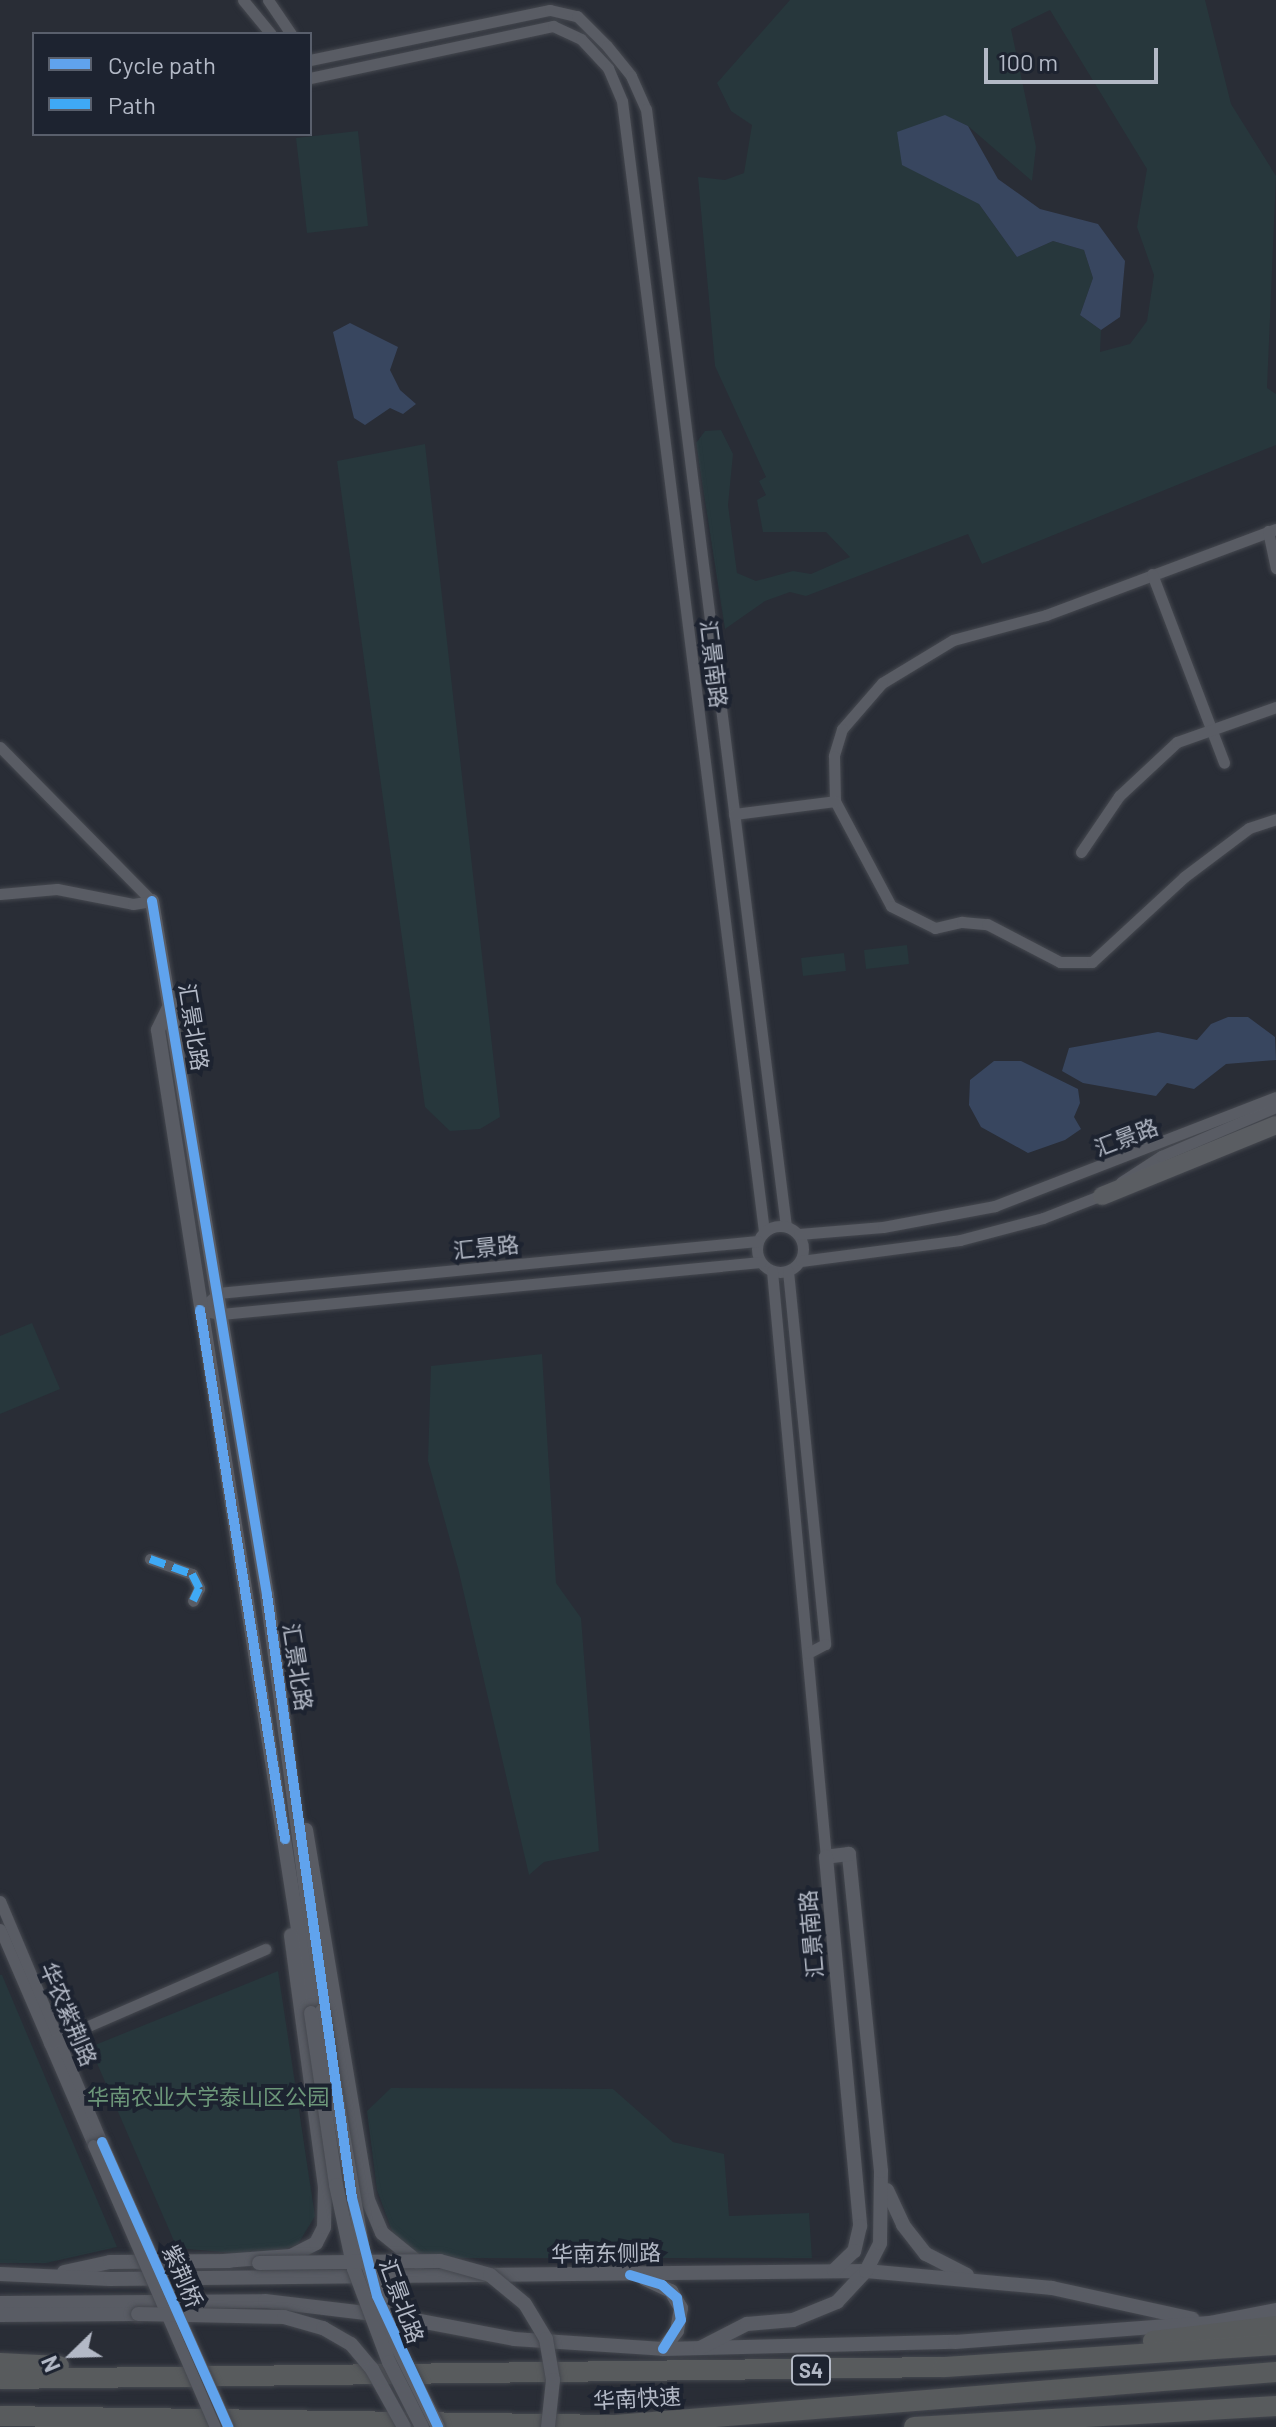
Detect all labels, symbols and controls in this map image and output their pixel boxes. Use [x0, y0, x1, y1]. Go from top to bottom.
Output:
legend [32, 32, 312, 136]
scale bar [988, 32, 1162, 82]
text: 100 m [998, 47, 1058, 76]
text: Cycle path [108, 50, 216, 79]
text: Path [108, 90, 156, 119]
street label: 汇景南路 [696, 619, 732, 709]
street label: 汇景北路 [174, 981, 214, 1073]
street label: 汇景路 [1090, 1113, 1162, 1161]
street label: 汇景路 [452, 1230, 520, 1264]
street label: 汇景北路 [278, 1621, 318, 1713]
street label: 汇景南路 [794, 1889, 828, 1979]
street label: 华农紫荆路 [35, 1958, 103, 2070]
park label: 华南农业大学泰山区公园 [87, 2084, 329, 2110]
street label: 华南东侧路 [551, 2239, 661, 2267]
street label: 紫荆桥 [158, 2240, 208, 2312]
street label: 汇景北路 [375, 2255, 429, 2347]
north arrow [32, 2315, 112, 2395]
text: N [35, 2353, 65, 2376]
road number: S4 [791, 2354, 831, 2386]
street label: 华南快速 [592, 2383, 682, 2413]

